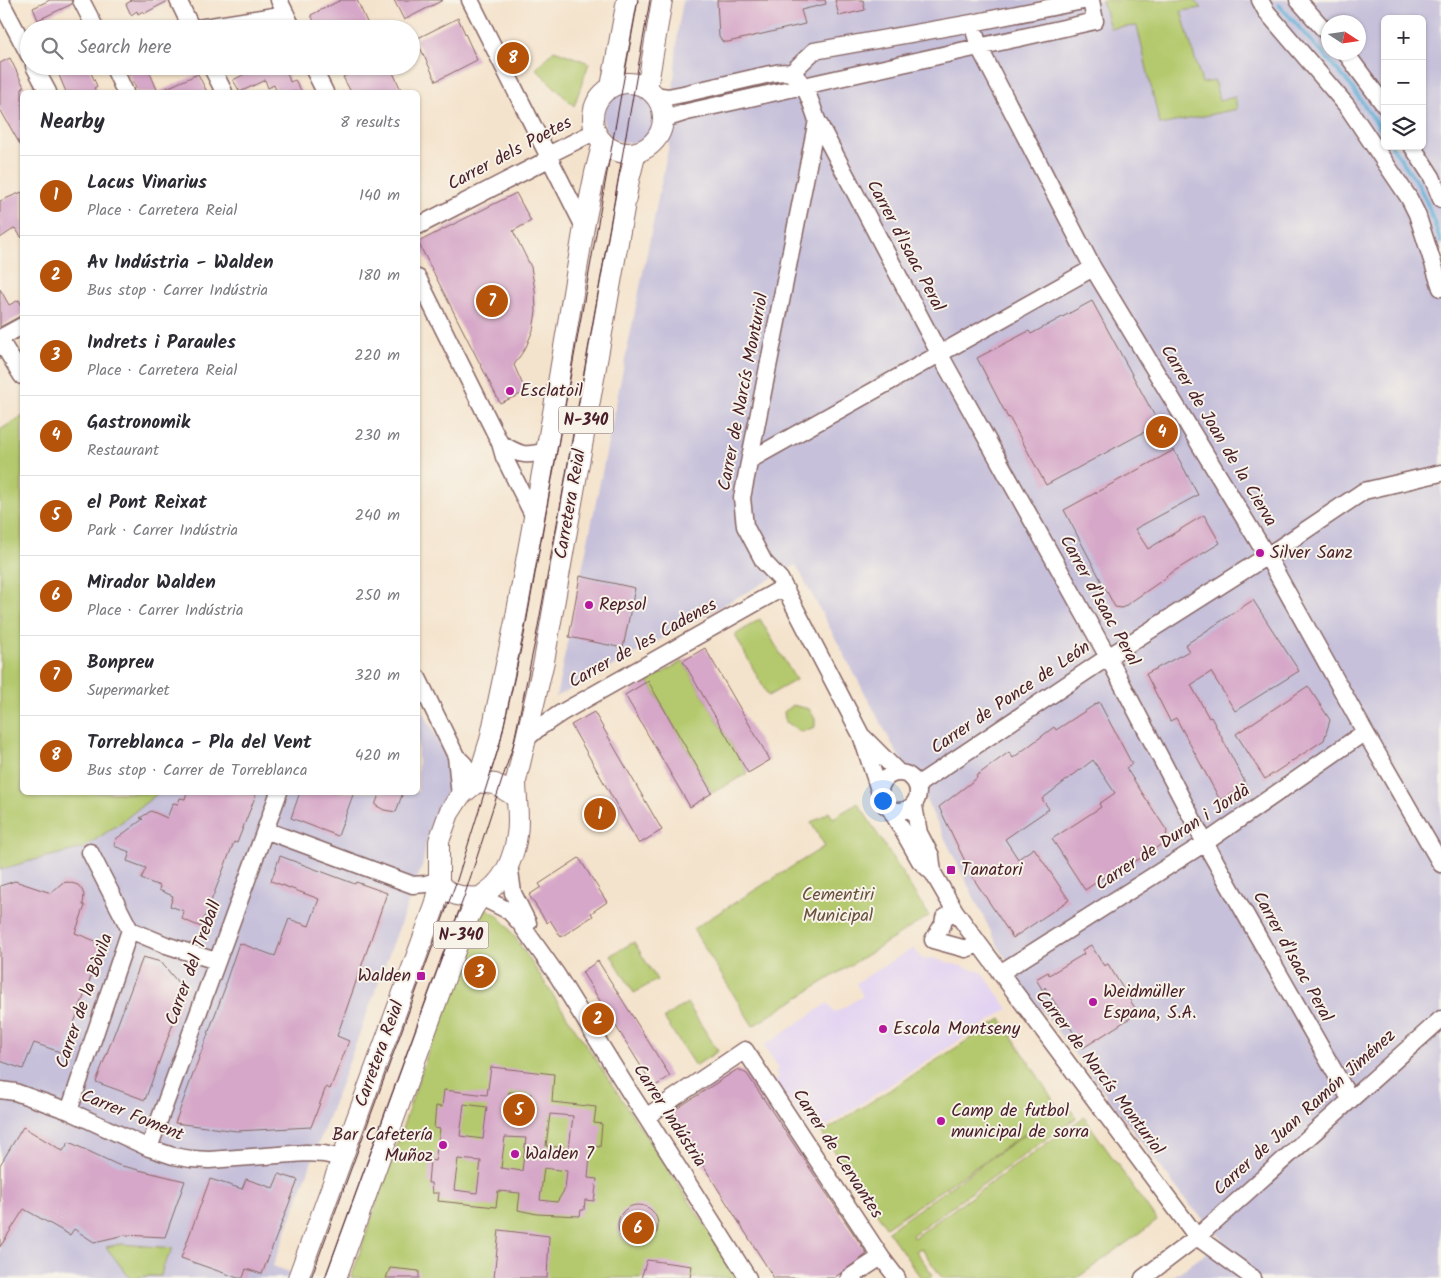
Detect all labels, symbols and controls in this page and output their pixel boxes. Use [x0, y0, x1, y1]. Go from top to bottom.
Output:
north arrow [1321, 15, 1366, 60]
map controls [1381, 15, 1426, 150]
button: + [1381, 15, 1426, 60]
search box [20, 20, 420, 75]
text: Search here [78, 33, 172, 63]
icon: search [38, 34, 66, 62]
pin: 8 [497, 39, 529, 77]
button: − [1381, 60, 1426, 105]
button: layers [1381, 105, 1426, 150]
text: Nearby [40, 106, 105, 139]
street label: Carrer dels Poetes [442, 109, 578, 199]
text: 8 results [340, 110, 400, 135]
text: Lacus Vinarius [87, 168, 207, 198]
street label: Carrer d'Isaac Peral [858, 175, 952, 318]
text: 1 [54, 183, 58, 208]
text: 140 m [359, 183, 400, 208]
text: Place · Carretera Reial [87, 198, 237, 223]
text: Av Indústria - Walden [87, 248, 273, 278]
text: 2 [51, 263, 61, 288]
text: 180 m [358, 263, 400, 288]
text: Bus stop · Carrer Indústria [87, 278, 268, 303]
pin: 7 [476, 282, 508, 320]
street label: Carrer de Narcís Monturiol [711, 290, 778, 493]
text: Indrets i Paraules [87, 328, 236, 358]
street label: Carrer de Joan de la Cierva [1152, 339, 1284, 533]
text: 3 [52, 343, 60, 368]
text: 220 m [354, 343, 400, 368]
text: Place · Carretera Reial [87, 358, 237, 383]
place label: Esclatoil [520, 377, 583, 406]
marker: Esclatoil [504, 385, 516, 397]
road number: N-340 [558, 406, 614, 434]
text: Gastronomik [87, 408, 190, 438]
pin: 4 [1146, 413, 1178, 451]
text: 4 [52, 423, 60, 448]
text: 230 m [354, 423, 400, 448]
text: Restaurant [87, 438, 159, 463]
street label: Carretera Reial [547, 446, 595, 562]
text: el Pont Reixat [87, 488, 207, 518]
text: 5 [52, 503, 60, 528]
text: 240 m [355, 503, 400, 528]
text: Park · Carrer Indústria [87, 518, 238, 543]
street label: Carrer d'Isaac Peral [1051, 530, 1147, 672]
place label: Silver Sanz [1270, 539, 1353, 568]
marker: Silver Sanz [1254, 547, 1266, 559]
text: Mirador Walden [87, 568, 216, 598]
text: 6 [52, 583, 60, 608]
text: 250 m [355, 583, 400, 608]
street label: Carrer de les Cadenes [563, 591, 723, 697]
place label: Repsol [599, 591, 647, 620]
text: Place · Carrer Indústria [87, 598, 243, 623]
marker: Repsol [583, 599, 595, 611]
street label: Carrer de Ponce de León [925, 634, 1097, 762]
text: Bonpreu [87, 648, 154, 678]
text: 7 [52, 663, 60, 688]
text: 320 m [354, 663, 400, 688]
text: Supermarket [87, 678, 170, 703]
text: Torreblanca - Pla del Vent [87, 728, 312, 758]
text: 8 [51, 743, 61, 768]
text: 420 m [355, 743, 400, 768]
text: Bus stop · Carrer de Torreblanca [87, 758, 307, 783]
street label: Carrer de Duran i Jordà [1090, 777, 1256, 899]
your location [870, 788, 896, 814]
pin: 1 [584, 795, 616, 833]
place label: Tanatori [961, 856, 1023, 885]
marker: Tanatori [945, 864, 957, 876]
park label: Cementiri Municipal [802, 881, 875, 931]
street label: Carrer d'Isaac Peral [1244, 886, 1340, 1028]
street label: Carrer del Treball [158, 896, 230, 1030]
road number: N-340 [434, 922, 488, 948]
street label: Carrer de la Bòvila [48, 930, 122, 1072]
pin: 3 [464, 953, 496, 991]
place label: Walden [357, 962, 411, 991]
marker: Walden [415, 970, 427, 982]
place label: Weidmüller Espana, S.A. [1103, 978, 1197, 1028]
street label: Carrer de Narcís Monturiol [1027, 984, 1171, 1162]
street label: Carretera Reial [347, 996, 413, 1111]
marker: Weidmüller Espana, S.A. [1087, 996, 1099, 1008]
pin: 2 [582, 1000, 614, 1038]
place label: Escola Montseny [893, 1015, 1021, 1044]
marker: Escola Montseny [877, 1023, 889, 1035]
street label: Carrer de Juan Ramón Jiménez [1207, 1023, 1403, 1203]
street label: Carrer Indústria [625, 1058, 713, 1174]
street label: Carrer Foment [76, 1082, 189, 1150]
street label: Carrer de Cervantes [784, 1083, 890, 1225]
pin: 5 [503, 1091, 535, 1129]
place label: Camp de futbol municipal de sorra [951, 1097, 1089, 1147]
marker: Camp de futbol municipal de sorra [935, 1115, 947, 1127]
place label: Bar Cafetería Muñoz [332, 1121, 433, 1171]
marker: Bar Cafetería Muñoz [437, 1139, 449, 1151]
place label: Walden 7 [525, 1140, 595, 1169]
marker: Walden 7 [509, 1148, 521, 1160]
pin: 6 [622, 1209, 654, 1247]

